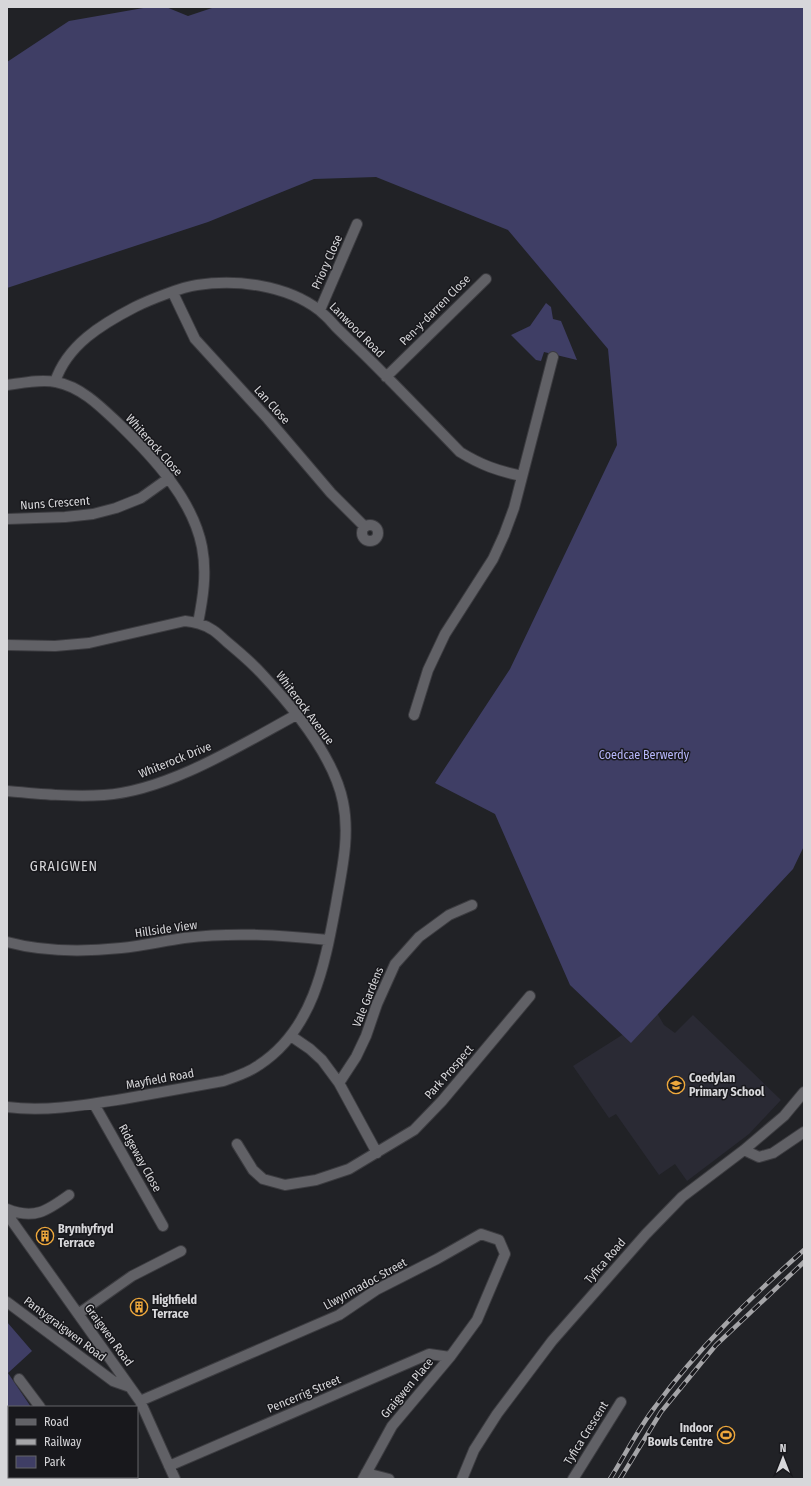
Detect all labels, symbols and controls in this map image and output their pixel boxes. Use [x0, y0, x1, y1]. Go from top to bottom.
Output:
street label: Priory Close [309, 232, 345, 292]
street label: Pen-y-darren Close [397, 272, 473, 348]
street label: Lanwood Road [327, 300, 387, 360]
street label: Lan Close [251, 383, 293, 427]
street label: Whiterock Close [123, 411, 185, 479]
street label: Nuns Crescent [20, 494, 90, 512]
street label: Whiterock Avenue [273, 669, 337, 747]
street label: Whiterock Drive [137, 739, 213, 781]
park label: Coedcae Berwerdy [599, 748, 690, 762]
district label: GRAIGWEN [30, 858, 98, 875]
street label: Hillside View [134, 918, 198, 940]
street label: Vale Gardens [350, 965, 386, 1029]
street label: Park Prospect [422, 1042, 476, 1102]
street label: Mayfield Road [125, 1066, 195, 1092]
place label: Coedylan Primary School [689, 1071, 765, 1099]
school or university icon: Coedylan Primary School [666, 1075, 686, 1095]
street label: Ridgeway Close [116, 1122, 164, 1194]
place label: Brynhyfryd Terrace [58, 1222, 114, 1250]
building icon: Brynhyfryd Terrace [35, 1226, 55, 1246]
street label: Tyfica Road [582, 1236, 628, 1286]
street label: Llwynmadoc Street [321, 1255, 409, 1313]
place label: Highfield Terrace [152, 1293, 197, 1321]
street label: Pantygraigwen Road [21, 1294, 109, 1364]
building icon: Highfield Terrace [129, 1297, 149, 1317]
street label: Graigwen Road [82, 1301, 136, 1369]
street label: Graigwen Place [378, 1355, 436, 1421]
street label: Pencerrig Street [265, 1372, 343, 1416]
street label: Tyfica Crescent [561, 1399, 611, 1467]
legend [8, 1406, 138, 1478]
text: Road [44, 1415, 69, 1429]
place label: Indoor Bowls Centre [648, 1421, 714, 1449]
sports icon: Indoor Bowls Centre [716, 1425, 736, 1445]
text: Railway [44, 1435, 82, 1449]
north arrow [763, 1438, 803, 1478]
text: N [780, 1442, 786, 1455]
text: Park [44, 1455, 66, 1469]

